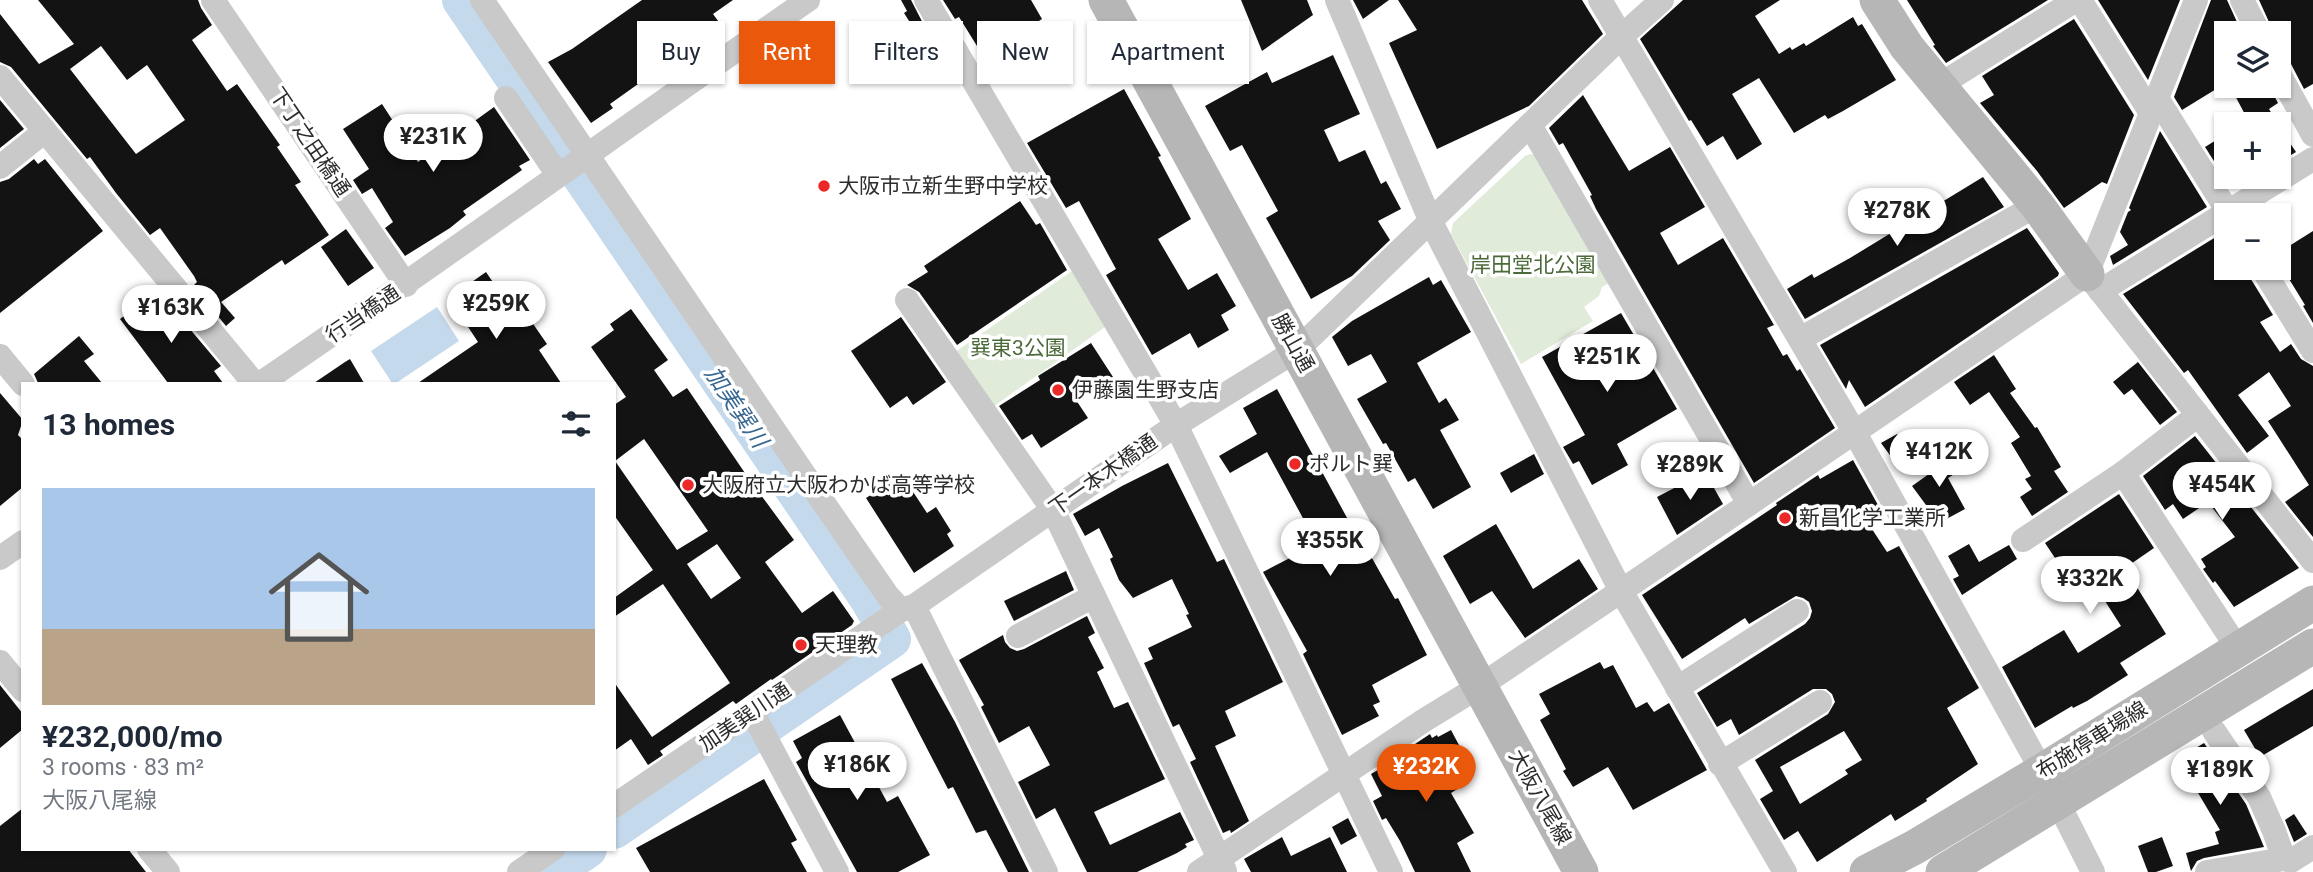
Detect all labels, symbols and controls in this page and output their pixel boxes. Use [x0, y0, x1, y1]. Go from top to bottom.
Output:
chip: Buy [637, 21, 725, 84]
chip: Rent [739, 21, 835, 84]
chip: Filters [849, 21, 963, 84]
chip: New [977, 21, 1073, 84]
chip: Apartment [1087, 21, 1249, 84]
map controls [2214, 21, 2291, 280]
button: layers [2214, 21, 2291, 98]
street label: 下丁之田橋通 [265, 83, 355, 201]
button: + [2214, 112, 2291, 189]
pin: ¥231K [384, 114, 482, 174]
text: ¥231K [400, 123, 466, 150]
place label: 大阪市立新生野中学校 [838, 174, 1048, 198]
marker: 大阪市立新生野中学校 [816, 178, 832, 194]
pin: ¥278K [1848, 188, 1946, 248]
text: ¥278K [1864, 197, 1930, 224]
button: − [2214, 203, 2291, 280]
park label: 岸田堂北公園 [1470, 253, 1596, 277]
street label: 行当橋通 [321, 281, 405, 347]
pin: ¥259K [447, 282, 545, 341]
pin: ¥163K [122, 286, 220, 345]
text: ¥259K [463, 290, 529, 317]
text: ¥163K [138, 294, 204, 321]
street label: 勝山通 [1267, 310, 1319, 376]
pin: ¥251K [1558, 334, 1656, 394]
park label: 巽東3公園 [970, 336, 1066, 360]
text: ¥251K [1574, 343, 1640, 370]
water label: 加美巽川 [699, 361, 775, 455]
place label: 伊藤園生野支店 [1072, 378, 1219, 402]
marker: 伊藤園生野支店 [1050, 382, 1066, 398]
icon: filters [557, 405, 595, 443]
text: 13 homes [42, 407, 175, 442]
street label: 下一本木橋通 [1045, 429, 1161, 521]
pin: ¥412K [1890, 430, 1988, 489]
text: ¥412K [1906, 438, 1972, 465]
pin: ¥289K [1641, 442, 1739, 502]
text: ¥289K [1657, 451, 1723, 478]
place label: ポルト巽 [1309, 452, 1393, 476]
marker: ポルト巽 [1287, 456, 1303, 472]
pin: ¥454K [2173, 462, 2271, 522]
text: ¥454K [2189, 471, 2255, 498]
place label: 大阪府立大阪わかば高等学校 [702, 473, 975, 497]
marker: 大阪府立大阪わかば高等学校 [680, 477, 696, 493]
place label: 新昌化学工業所 [1799, 506, 1946, 530]
marker: 新昌化学工業所 [1777, 510, 1793, 526]
pin: ¥355K [1281, 518, 1379, 578]
text: ¥355K [1297, 527, 1363, 554]
icon: home [256, 534, 382, 660]
pin: ¥332K [2041, 556, 2139, 616]
text: ¥332K [2057, 565, 2123, 592]
place label: 天理教 [815, 633, 878, 657]
marker: 天理教 [793, 637, 809, 653]
street label: 加美巽川通 [695, 678, 795, 756]
street label: 布施停車場線 [2032, 696, 2152, 784]
text: ¥232,000/mo [42, 719, 223, 754]
pin: ¥186K [808, 742, 906, 802]
pin: ¥232K [1377, 744, 1475, 804]
street label: 大阪八尾線 [1504, 745, 1576, 849]
pin: ¥189K [2171, 748, 2269, 807]
text: ¥186K [824, 751, 890, 778]
text: ¥232K [1393, 753, 1459, 780]
text: 3 rooms · 83 m² [42, 754, 204, 781]
text: ¥189K [2187, 756, 2253, 783]
text: 大阪八尾線 [42, 787, 157, 814]

